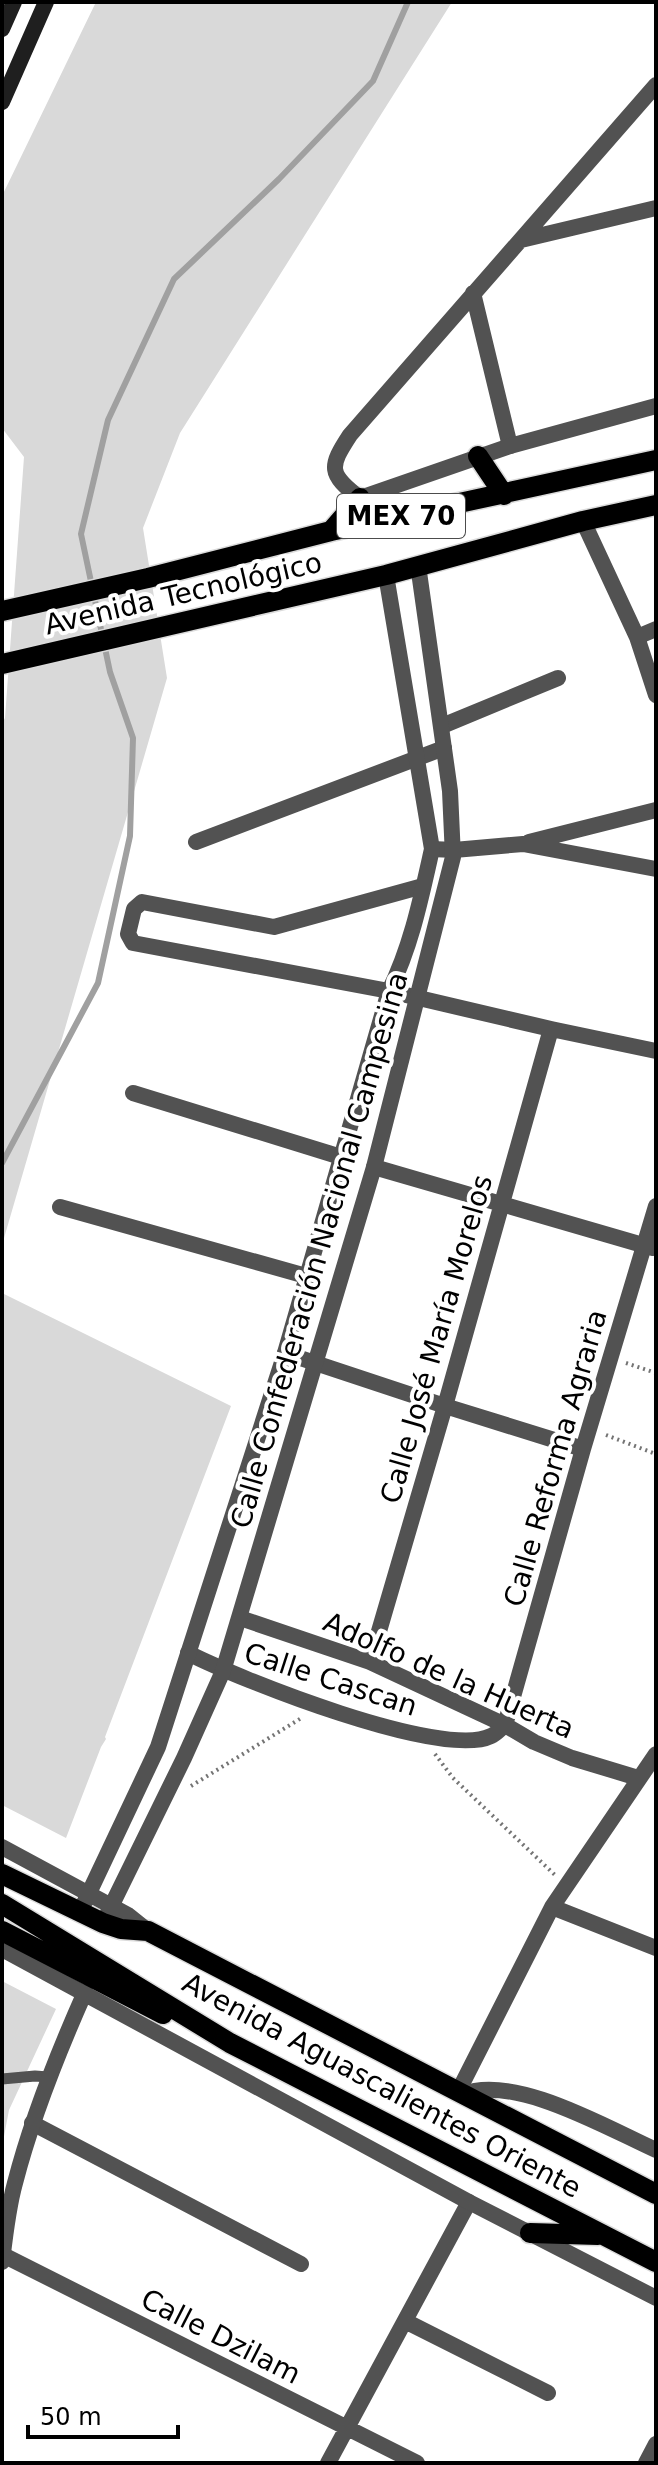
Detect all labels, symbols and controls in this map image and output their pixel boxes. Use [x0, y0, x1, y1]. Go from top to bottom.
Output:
road number: MEX 70 [337, 494, 465, 538]
street label: Avenida Tecnológico [41, 546, 325, 641]
street label: Calle Confederación Nacional Campesina [224, 968, 415, 1532]
street label: Calle José María Morelos [374, 1171, 499, 1507]
street label: Calle Reforma Agraria [497, 1306, 614, 1610]
street label: Adolfo de la Huerta [318, 1605, 579, 1746]
street label: Calle Cascan [240, 1636, 422, 1723]
street label: Avenida Aguascalientes Oriente [177, 1966, 587, 2205]
street label: Calle Dzilam [135, 2282, 306, 2391]
scale bar [28, 2389, 178, 2439]
text: 50 m [40, 2403, 102, 2431]

